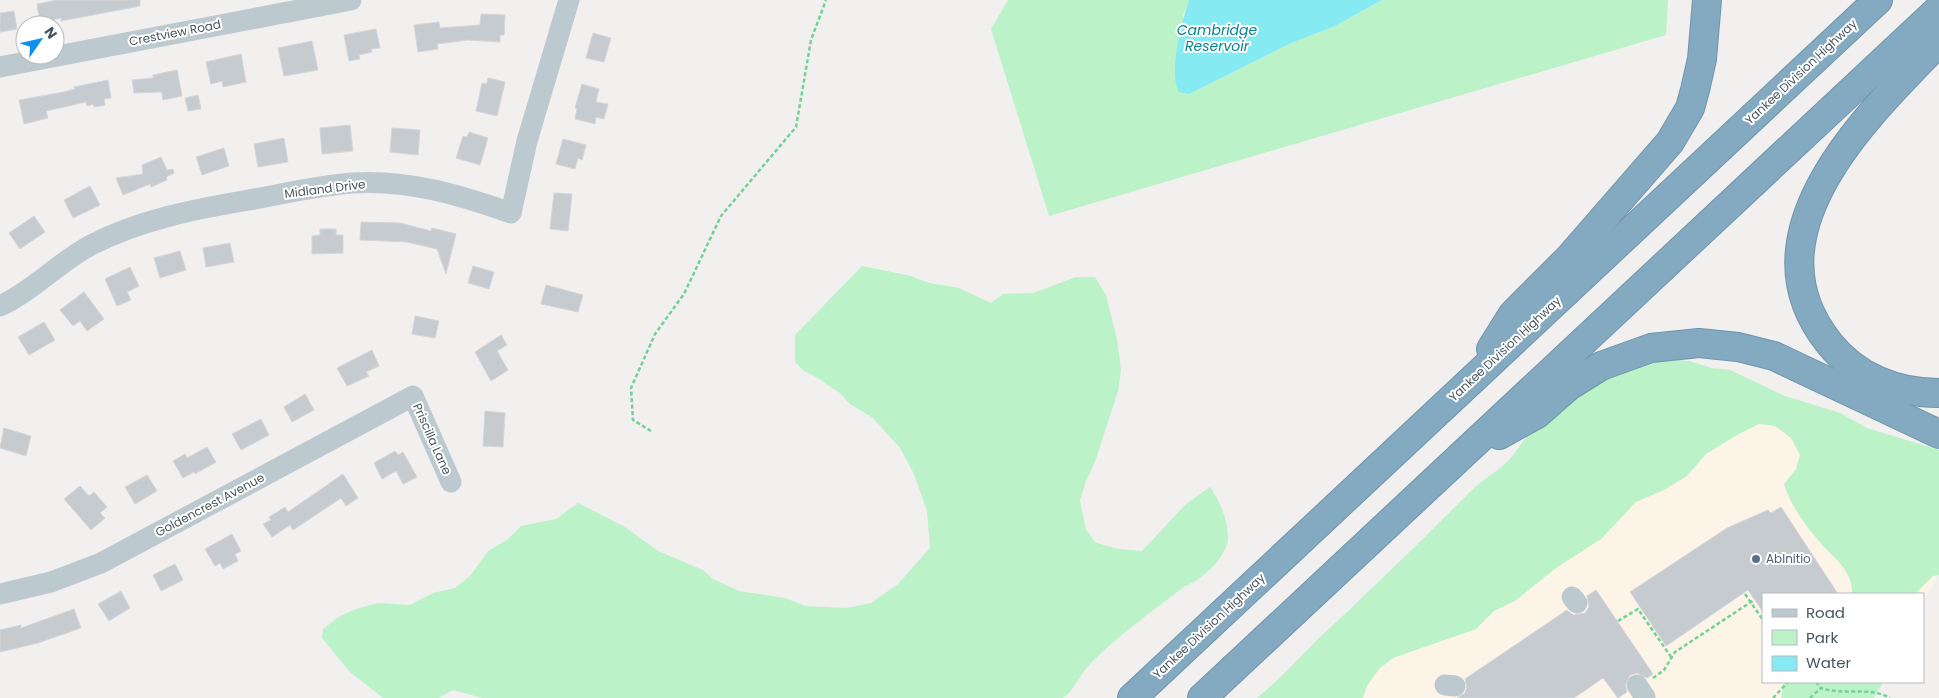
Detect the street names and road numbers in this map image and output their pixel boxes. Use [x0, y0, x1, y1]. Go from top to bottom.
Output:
street label: Crestview Road [128, 15, 222, 50]
street label: Yankee Division Highway [1741, 15, 1861, 128]
street label: Midland Drive [283, 175, 366, 202]
street label: Yankee Division Highway [1445, 292, 1565, 405]
street label: Priscilla Lane [409, 400, 456, 477]
street label: Goldencrest Avenue [152, 469, 267, 541]
street label: Yankee Division Highway [1149, 569, 1269, 682]

